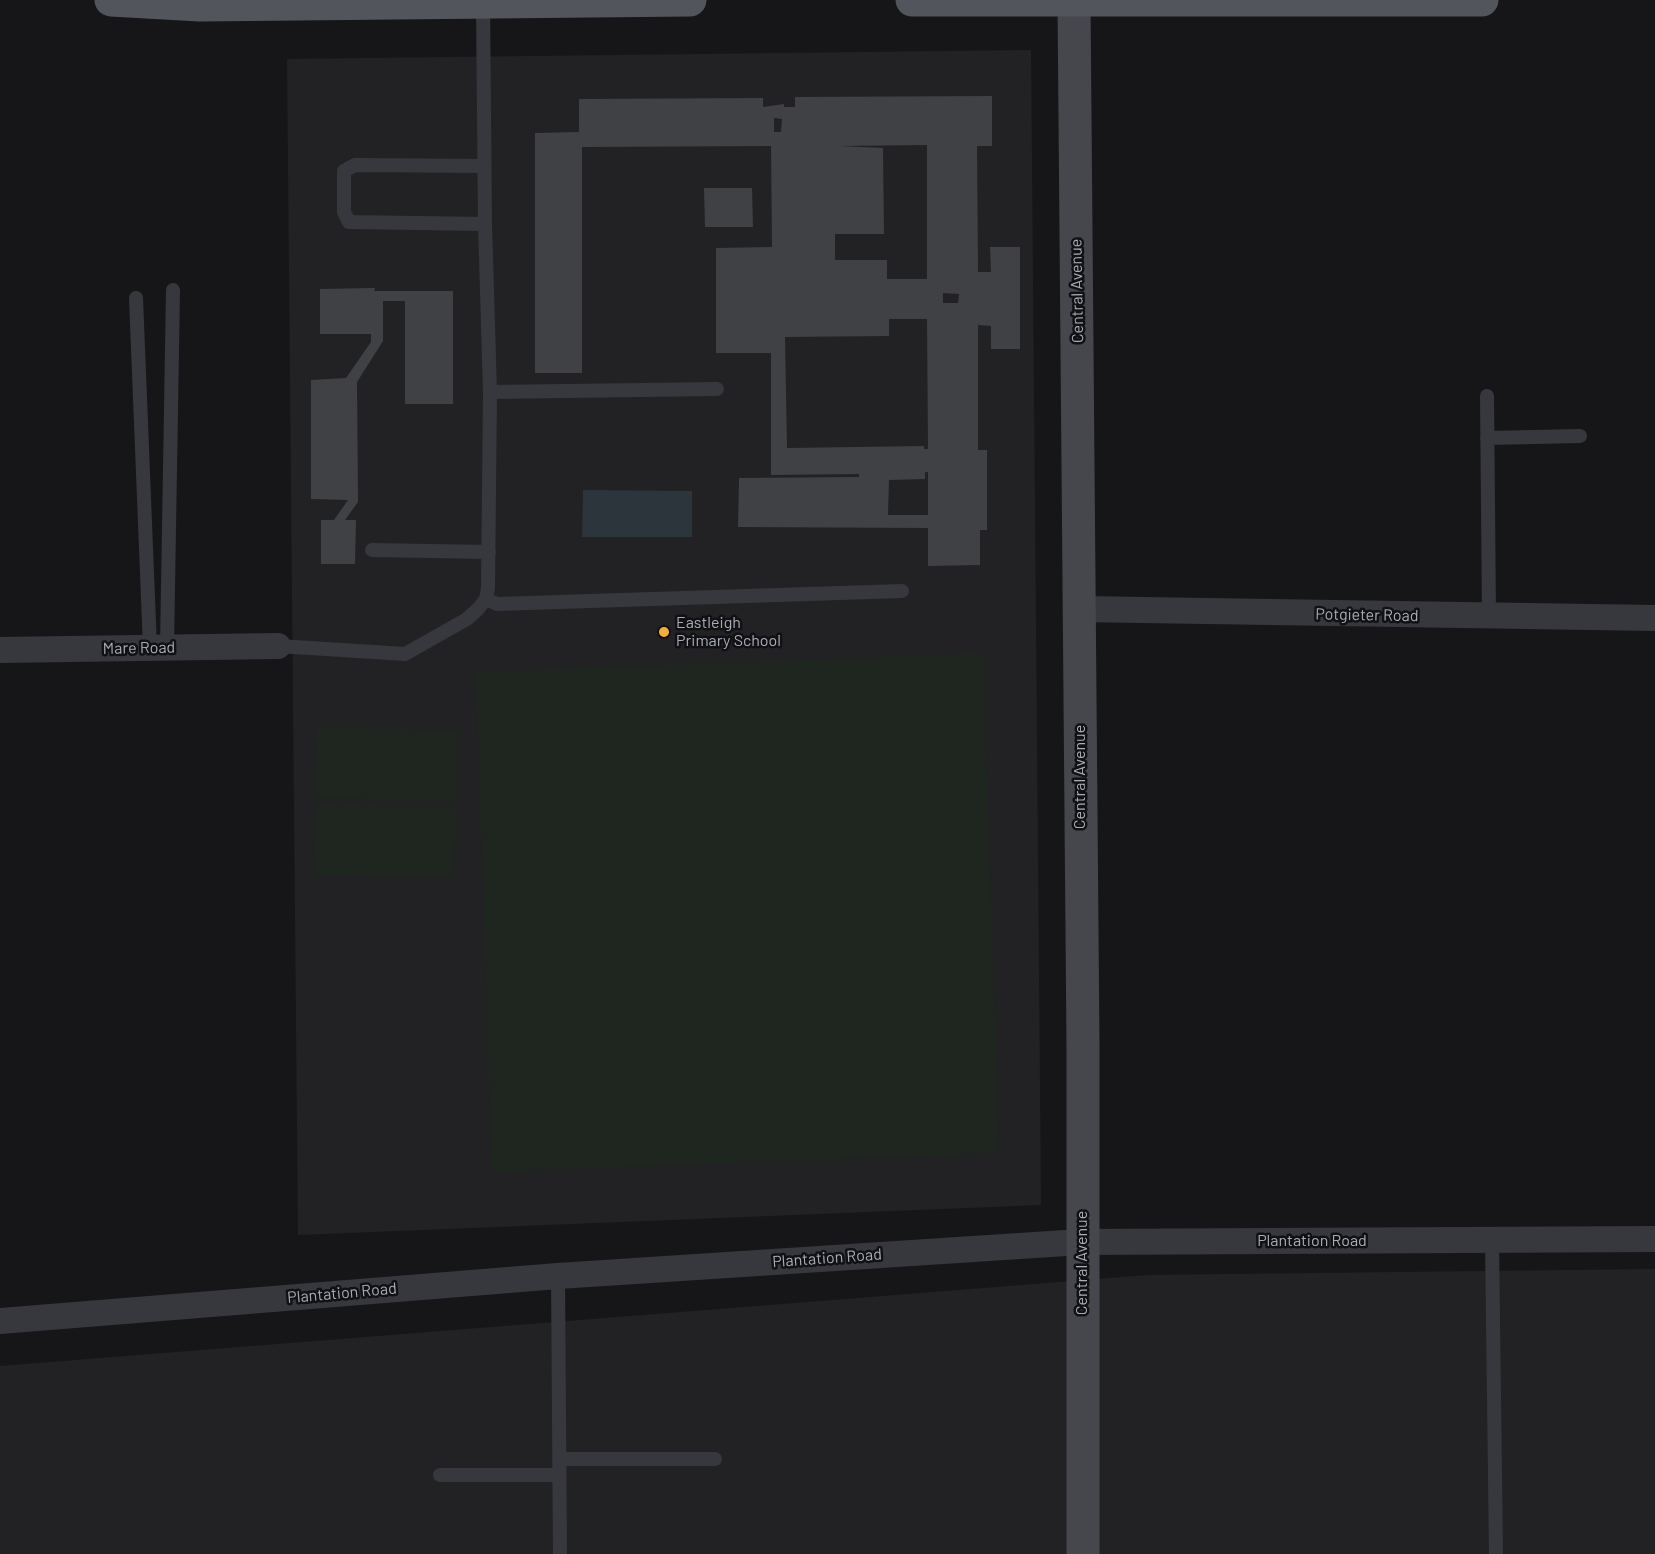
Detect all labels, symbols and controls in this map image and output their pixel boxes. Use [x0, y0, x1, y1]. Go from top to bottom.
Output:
street label: Central Avenue [1066, 239, 1088, 343]
street label: Potgieter Road [1315, 605, 1419, 625]
place label: Eastleigh Primary School [676, 613, 781, 651]
marker: Eastleigh Primary School [657, 625, 671, 639]
street label: Mare Road [103, 638, 175, 658]
street label: Central Avenue [1070, 725, 1090, 829]
street label: Central Avenue [1072, 1211, 1092, 1315]
street label: Plantation Road [1257, 1231, 1367, 1251]
street label: Plantation Road [772, 1245, 882, 1271]
street label: Plantation Road [287, 1279, 397, 1307]

